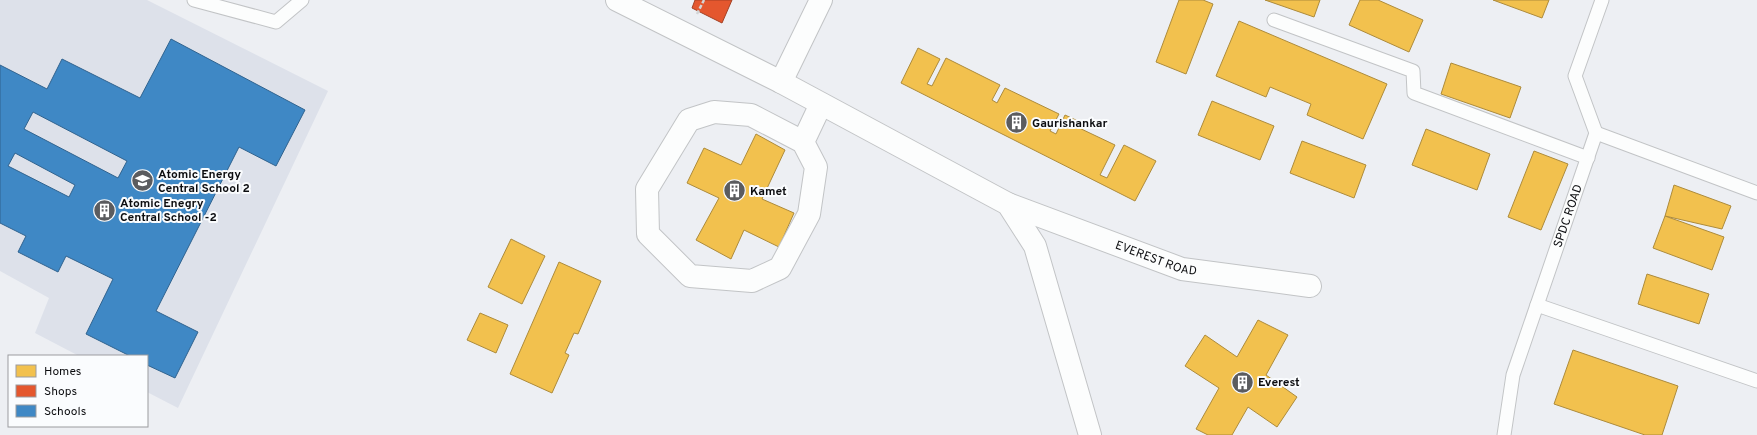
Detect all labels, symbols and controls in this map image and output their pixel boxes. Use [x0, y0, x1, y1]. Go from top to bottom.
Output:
building icon: Gaurishankar [1004, 110, 1030, 136]
place label: Gaurishankar [1032, 116, 1108, 132]
place label: Atomic Energy Central School 2 [158, 167, 250, 197]
school or university icon: Atomic Energy Central School 2 [130, 168, 156, 194]
building icon: Kamet [721, 178, 747, 204]
street label: SPDC ROAD [1550, 182, 1587, 250]
place label: Kamet [750, 184, 787, 200]
place label: Atomic Enegry Central School -2 [120, 196, 217, 226]
building icon: Atomic Enegry Central School -2 [91, 197, 117, 223]
street label: EVEREST ROAD [1113, 238, 1198, 280]
legend [8, 355, 148, 427]
text: Homes [44, 364, 81, 380]
building icon: Everest [1229, 369, 1255, 395]
place label: Everest [1258, 375, 1300, 391]
text: Shops [44, 384, 77, 400]
text: Schools [44, 404, 86, 420]

